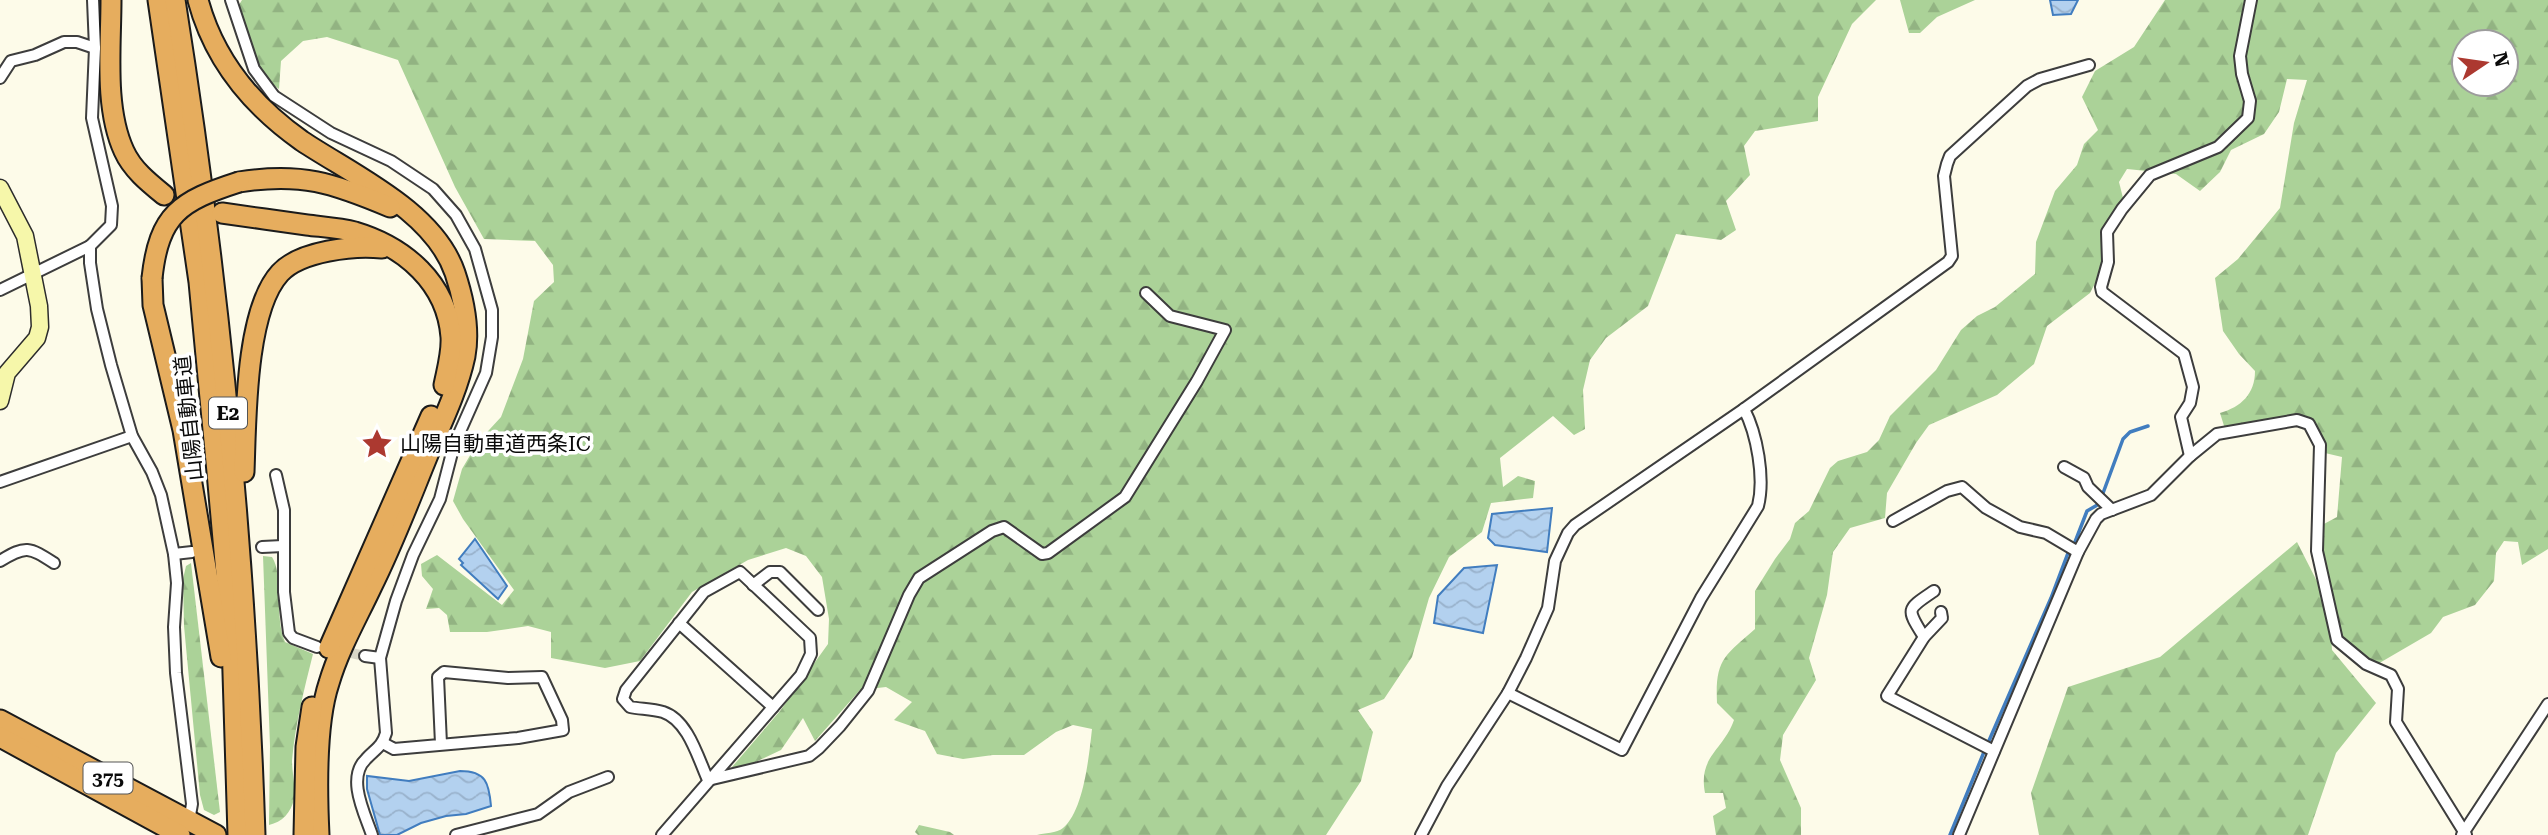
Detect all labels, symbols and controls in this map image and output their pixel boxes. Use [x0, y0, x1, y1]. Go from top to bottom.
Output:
north arrow [2450, 28, 2520, 98]
text: N [2488, 50, 2514, 69]
street label: 山陽自動車道 [170, 354, 208, 482]
road number: E2 [209, 398, 247, 428]
place icon: 山陽自動車道西条IC [360, 427, 394, 461]
place label: 山陽自動車道西条IC [400, 432, 591, 456]
road number: 375 [84, 762, 132, 793]

